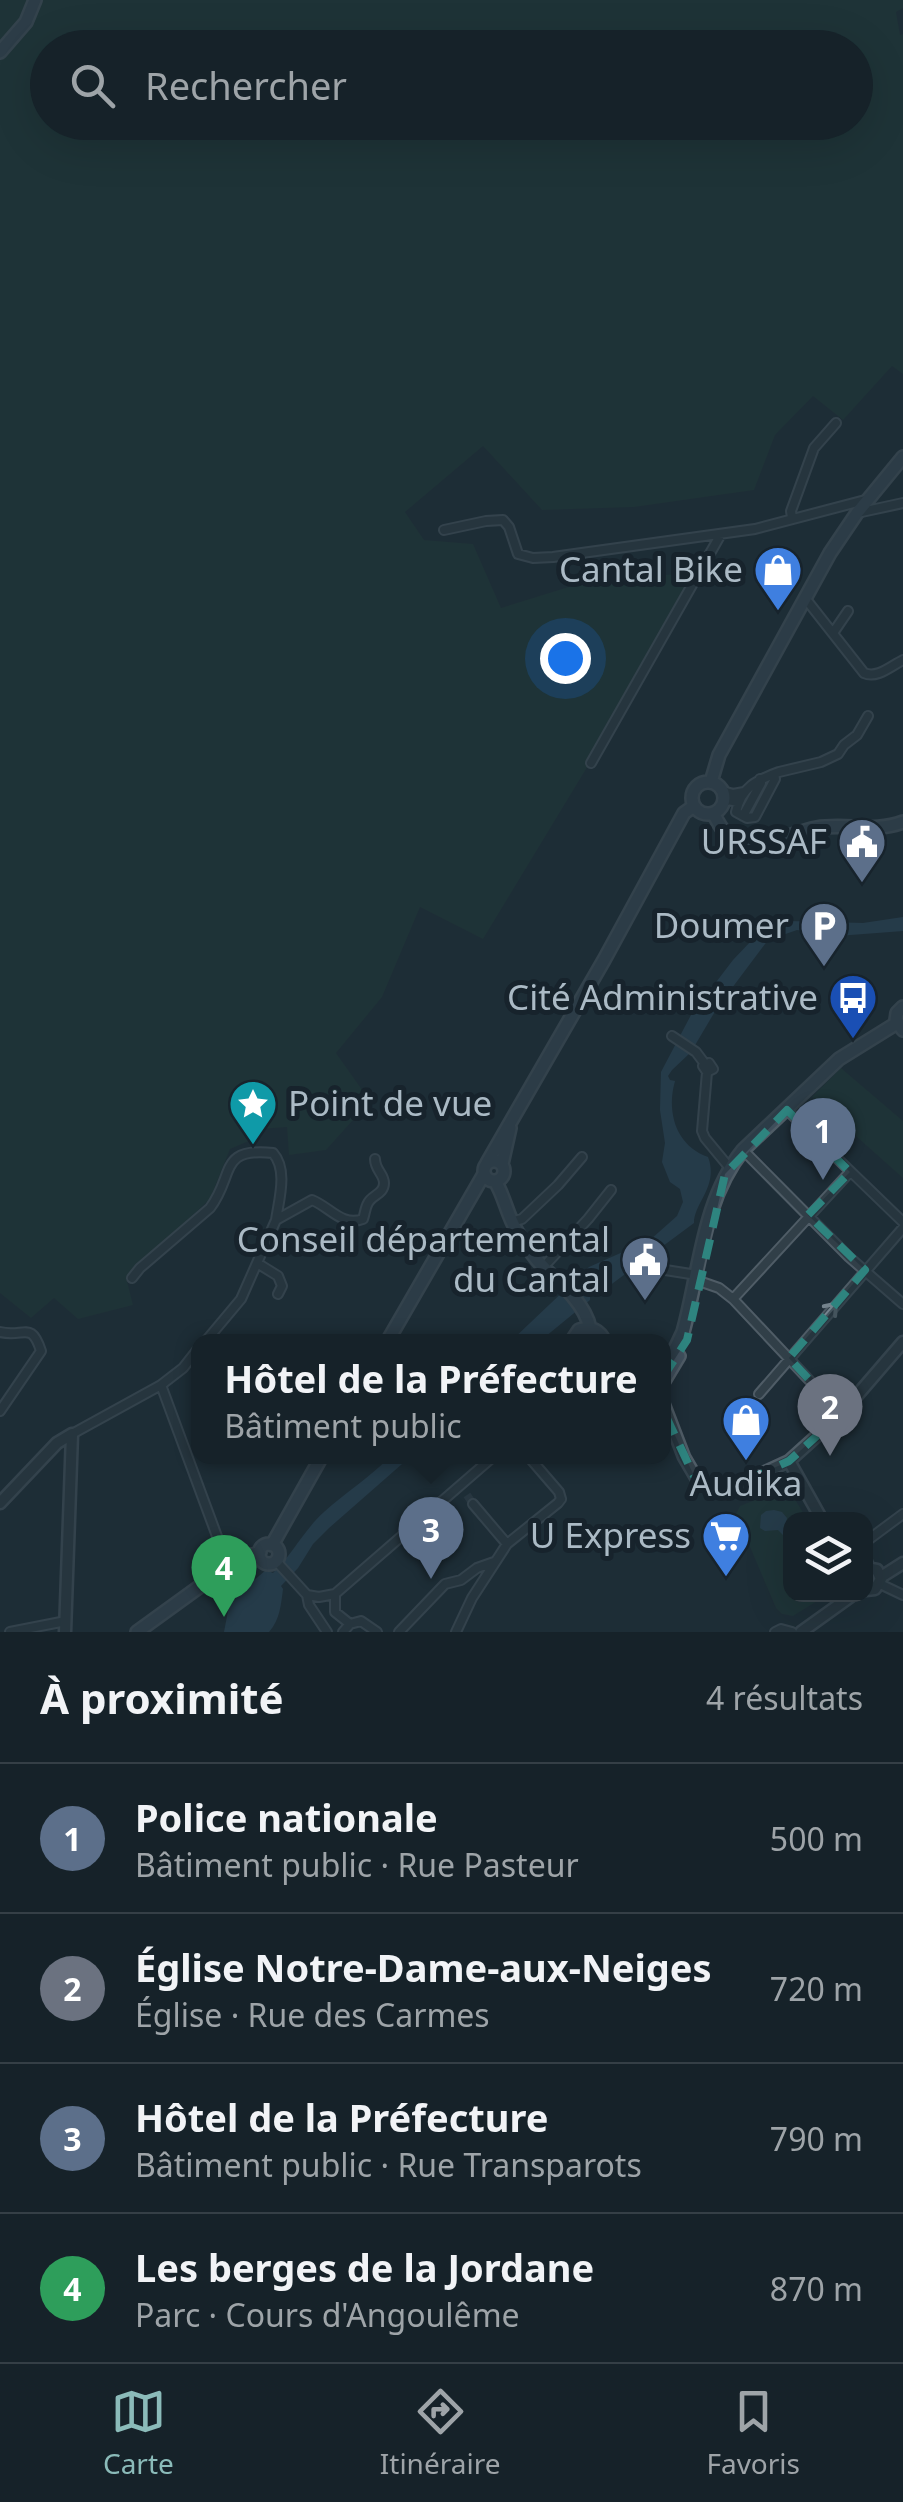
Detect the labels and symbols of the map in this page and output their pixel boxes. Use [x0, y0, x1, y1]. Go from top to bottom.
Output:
shop icon: Cantal Bike [752, 544, 804, 612]
place label: Cantal Bike [559, 545, 743, 592]
your location [540, 633, 591, 684]
public building icon: URSSAF [836, 816, 888, 884]
place label: URSSAF [701, 817, 827, 864]
parking icon: Doumer [798, 900, 850, 968]
place label: Doumer [654, 901, 789, 948]
bus stop icon: Cité Administrative [827, 972, 879, 1040]
place label: Cité Administrative [507, 973, 818, 1020]
place icon: Point de vue [227, 1078, 279, 1146]
place label: Point de vue [288, 1079, 492, 1126]
pin: 1 [790, 1098, 856, 1180]
place label: Conseil départemental du Cantal [237, 1215, 610, 1302]
public building icon: Conseil départemental du Cantal [619, 1234, 671, 1302]
one-way arrow [815, 1302, 838, 1327]
pin: 2 [798, 1374, 862, 1456]
shop icon: Audika [720, 1394, 772, 1462]
place label: Audika [690, 1459, 802, 1506]
pin: 3 [398, 1496, 464, 1579]
supermarket icon: U Express [700, 1510, 752, 1578]
place label: U Express [530, 1511, 691, 1558]
pin: 4 [192, 1534, 256, 1617]

